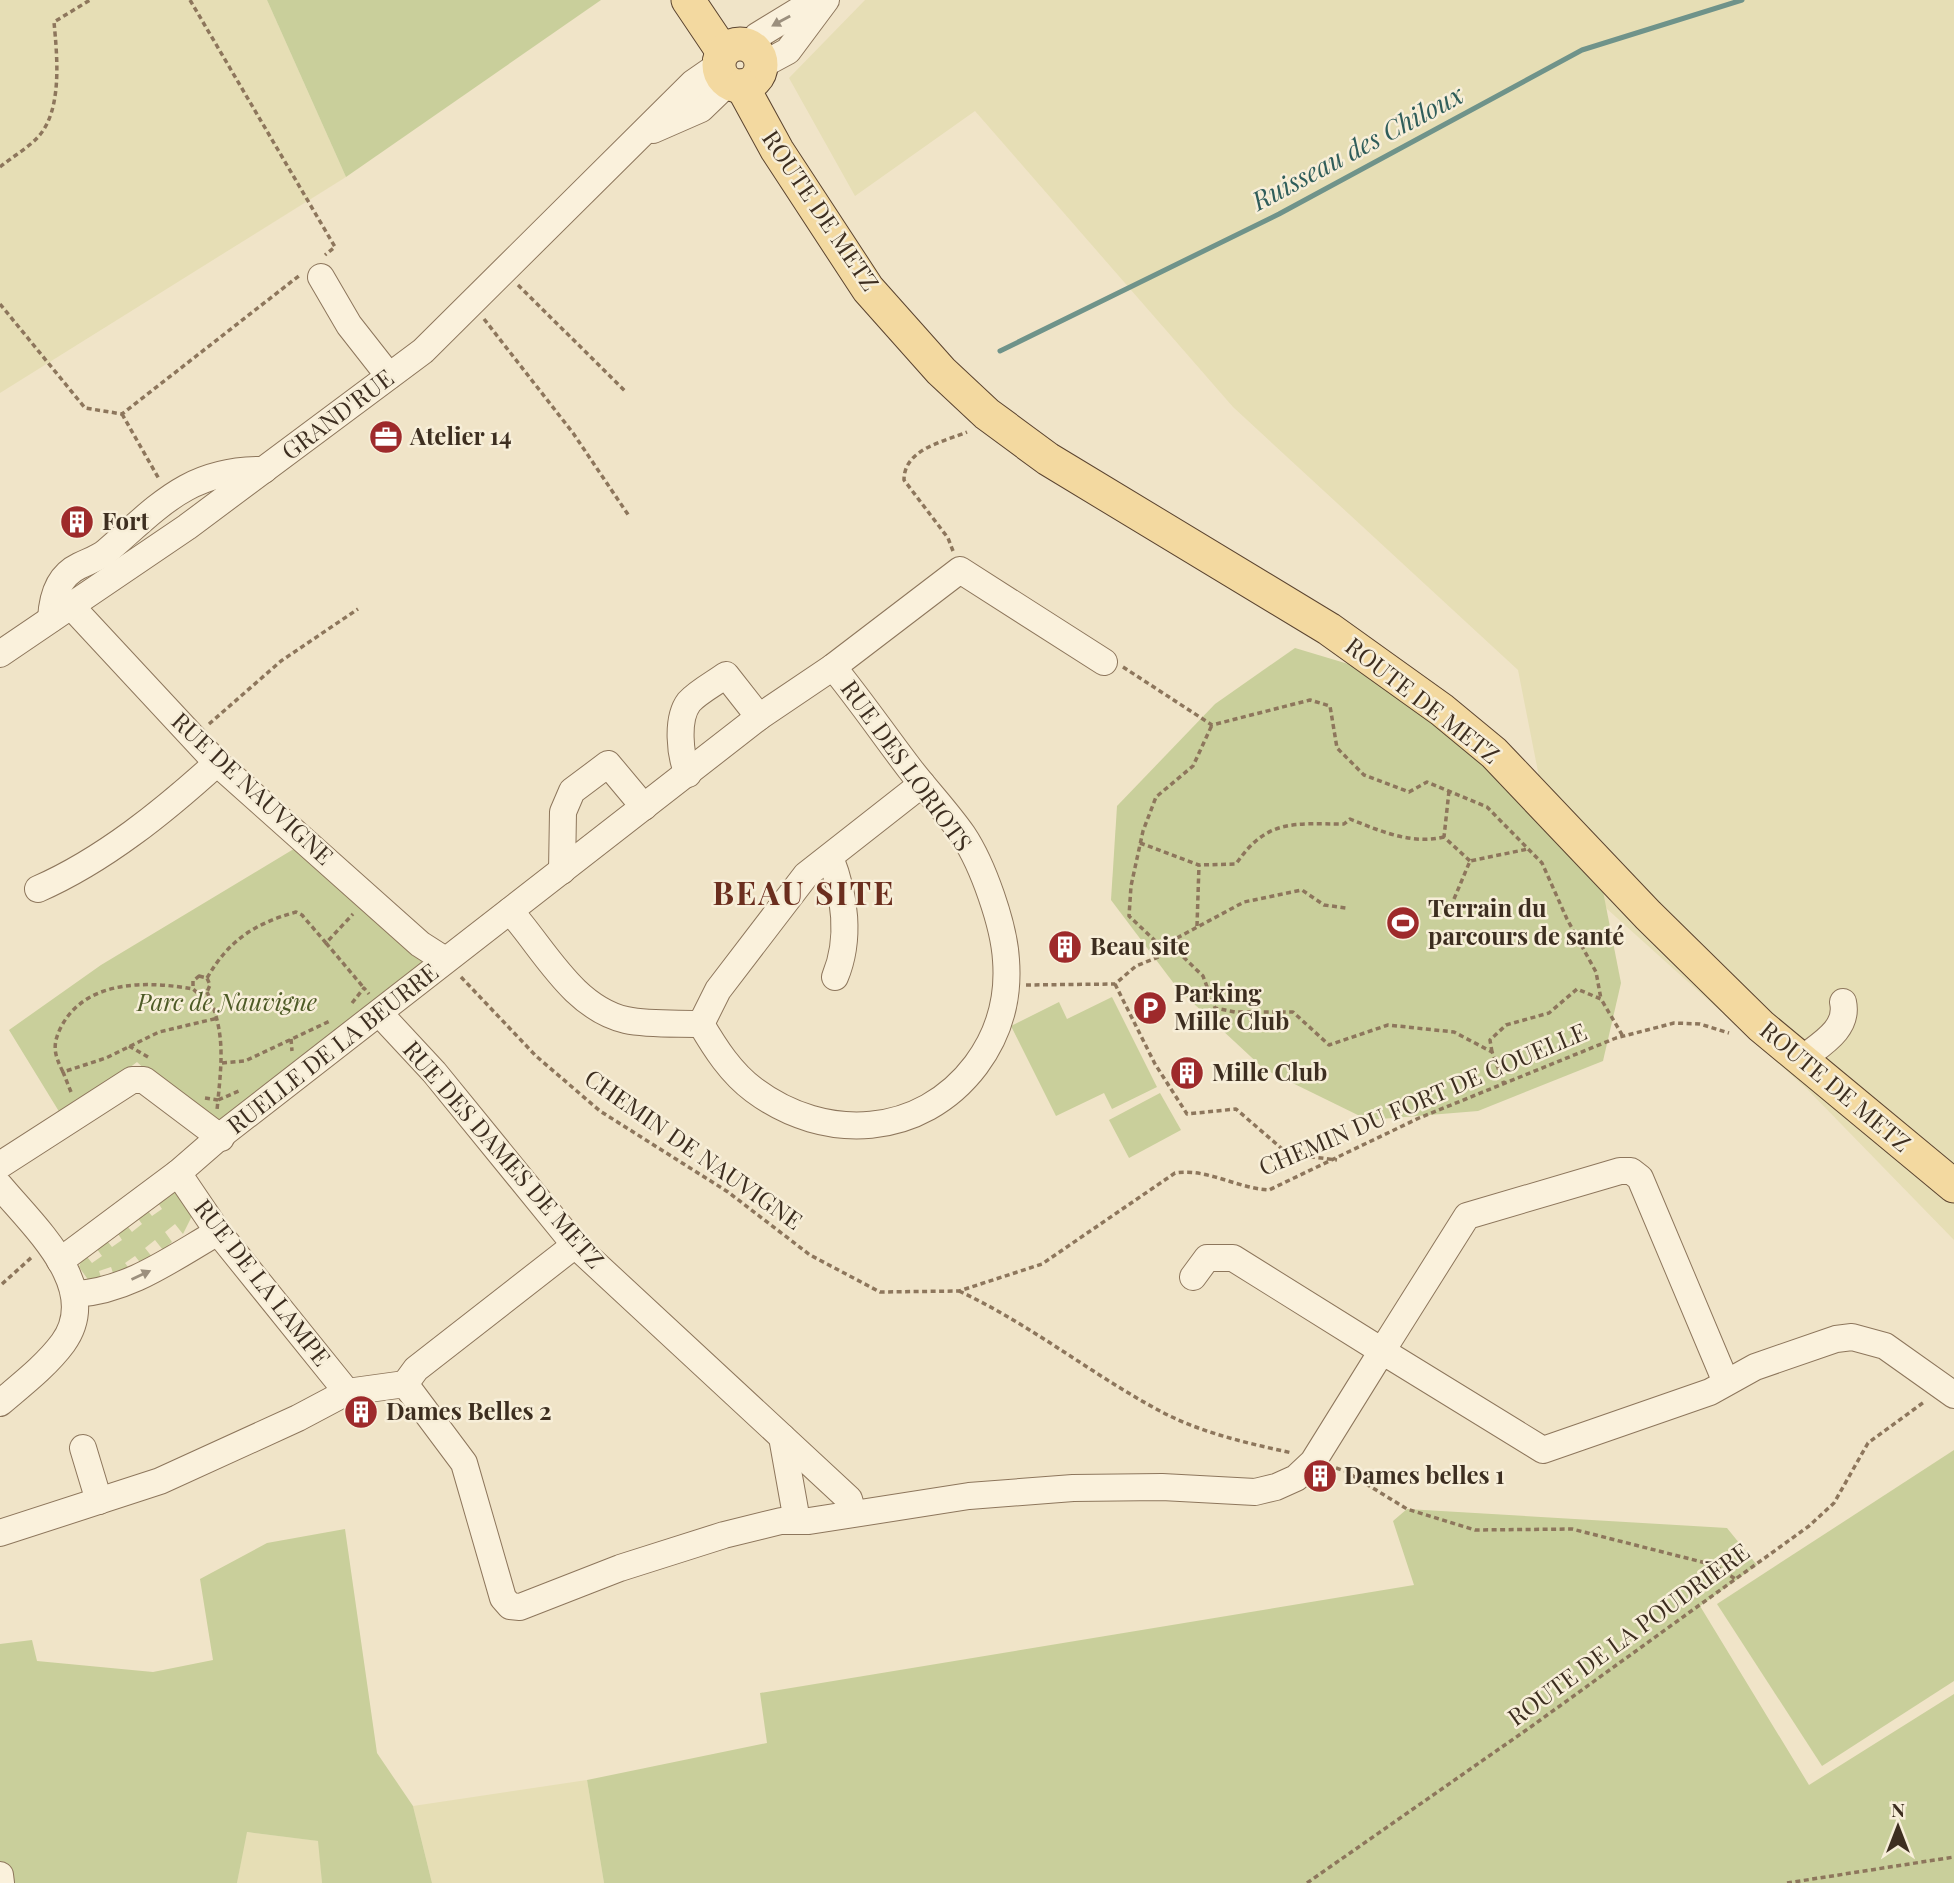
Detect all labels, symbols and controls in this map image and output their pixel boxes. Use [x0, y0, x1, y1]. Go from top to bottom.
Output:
one-way arrow [772, 15, 791, 27]
water label: Ruisseau des Chiloux [1244, 76, 1470, 218]
street label: ROUTE DE METZ [756, 123, 887, 297]
street label: GRAND'RUE [274, 361, 399, 466]
office icon: Atelier 14 [367, 418, 405, 456]
place label: Atelier 14 [409, 419, 512, 451]
building icon: Fort [58, 503, 96, 541]
place label: Fort [102, 504, 149, 536]
street label: ROUTE DE METZ [1340, 629, 1507, 770]
street label: RUE DES LORIOTS [835, 673, 980, 857]
street label: RUE DE NAUVIGNE [166, 704, 341, 871]
district label: BEAU SITE [713, 870, 895, 913]
place label: Terrain du parcours de santé [1428, 891, 1624, 951]
sports icon: Terrain du parcours de santé [1384, 904, 1422, 942]
building icon: Beau site [1046, 928, 1084, 966]
place label: Beau site [1090, 929, 1190, 961]
street label: RUELLE DE LA BEURRE [220, 955, 444, 1140]
place label: Parking Mille Club [1174, 976, 1289, 1036]
park label: Parc de Nauvigne [136, 985, 317, 1017]
parking icon: Parking Mille Club [1131, 989, 1169, 1027]
street label: ROUTE DE METZ [1754, 1013, 1918, 1158]
street label: CHEMIN DU FORT DE COUELLE [1253, 1014, 1591, 1182]
street label: RUE DES DAMES DE METZ [397, 1033, 612, 1274]
building icon: Mille Club [1168, 1054, 1206, 1092]
place label: Mille Club [1212, 1055, 1327, 1087]
street label: CHEMIN DE NAUVIGNE [579, 1061, 809, 1236]
street label: RUE DE LA LAMPE [188, 1192, 339, 1372]
one-way arrow [131, 1269, 151, 1281]
building icon: Dames Belles 2 [342, 1393, 380, 1431]
place label: Dames Belles 2 [386, 1394, 552, 1426]
building icon: Dames belles 1 [1301, 1457, 1339, 1495]
place label: Dames belles 1 [1344, 1458, 1504, 1490]
street label: ROUTE DE LA POUDRIÈRE [1500, 1535, 1755, 1732]
north arrow [1863, 1792, 1933, 1862]
text: N [1891, 1796, 1905, 1822]

